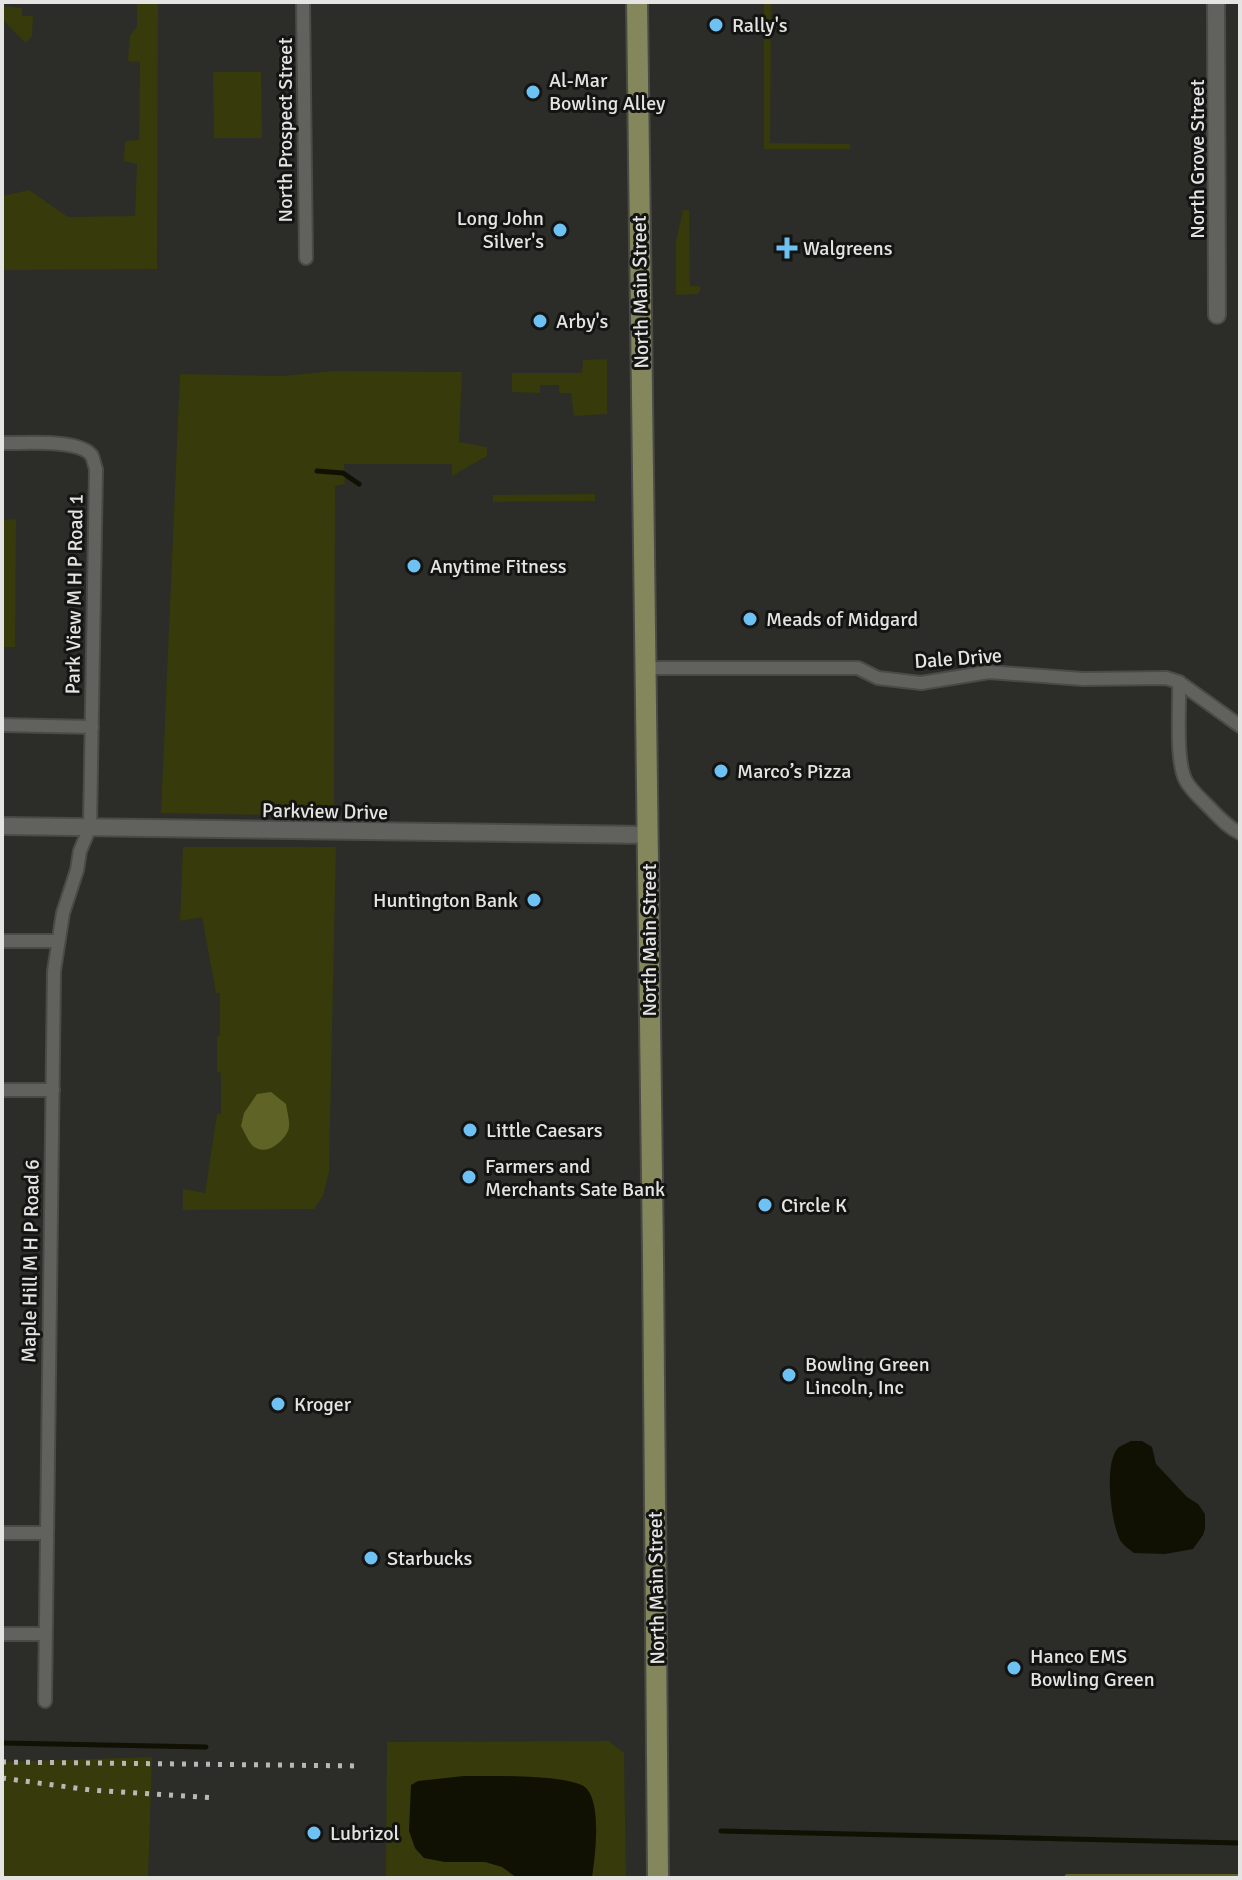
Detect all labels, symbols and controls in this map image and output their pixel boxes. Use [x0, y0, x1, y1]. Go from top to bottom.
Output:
place label: Rally's [732, 13, 788, 38]
marker: Rally's [707, 16, 725, 34]
street label: North Prospect Street [273, 38, 298, 222]
place label: Al-Mar Bowling Alley [549, 68, 666, 116]
street label: North Grove Street [1185, 79, 1210, 239]
marker: Al-Mar Bowling Alley [524, 83, 542, 101]
place label: Long John Silver's [457, 206, 544, 254]
street label: North Main Street [627, 215, 654, 369]
marker: Long John Silver's [551, 221, 569, 239]
place label: Walgreens [803, 236, 893, 261]
marker: Walgreens [778, 239, 796, 257]
place label: Arby's [556, 309, 609, 334]
marker: Arby's [531, 312, 549, 330]
street label: Park View M H P Road 1 [60, 494, 89, 694]
place label: Anytime Fitness [430, 554, 567, 579]
marker: Anytime Fitness [405, 557, 423, 575]
place label: Meads of Midgard [766, 607, 918, 632]
marker: Meads of Midgard [741, 610, 759, 628]
street label: Dale Drive [913, 643, 1003, 674]
place label: Marco’s Pizza [737, 759, 851, 784]
marker: Marco’s Pizza [712, 762, 730, 780]
street label: Parkview Drive [262, 798, 388, 825]
street label: North Main Street [637, 863, 662, 1017]
place label: Huntington Bank [373, 888, 518, 913]
marker: Huntington Bank [525, 891, 543, 909]
place label: Little Caesars [486, 1118, 603, 1143]
marker: Little Caesars [461, 1121, 479, 1139]
place label: Farmers and Merchants Sate Bank [485, 1154, 665, 1202]
street label: Maple Hill M H P Road 6 [16, 1159, 45, 1363]
marker: Farmers and Merchants Sate Bank [460, 1168, 478, 1186]
place label: Circle K [781, 1193, 847, 1218]
marker: Circle K [756, 1196, 774, 1214]
place label: Bowling Green Lincoln, Inc [805, 1352, 930, 1400]
marker: Bowling Green Lincoln, Inc [780, 1366, 798, 1384]
place label: Kroger [294, 1392, 352, 1417]
marker: Kroger [269, 1395, 287, 1413]
street label: North Main Street [643, 1511, 670, 1665]
place label: Starbucks [387, 1546, 473, 1571]
marker: Starbucks [362, 1549, 380, 1567]
place label: Hanco EMS Bowling Green [1030, 1644, 1155, 1692]
marker: Hanco EMS Bowling Green [1005, 1659, 1023, 1677]
place label: Lubrizol [330, 1821, 400, 1846]
marker: Lubrizol [305, 1824, 323, 1842]

